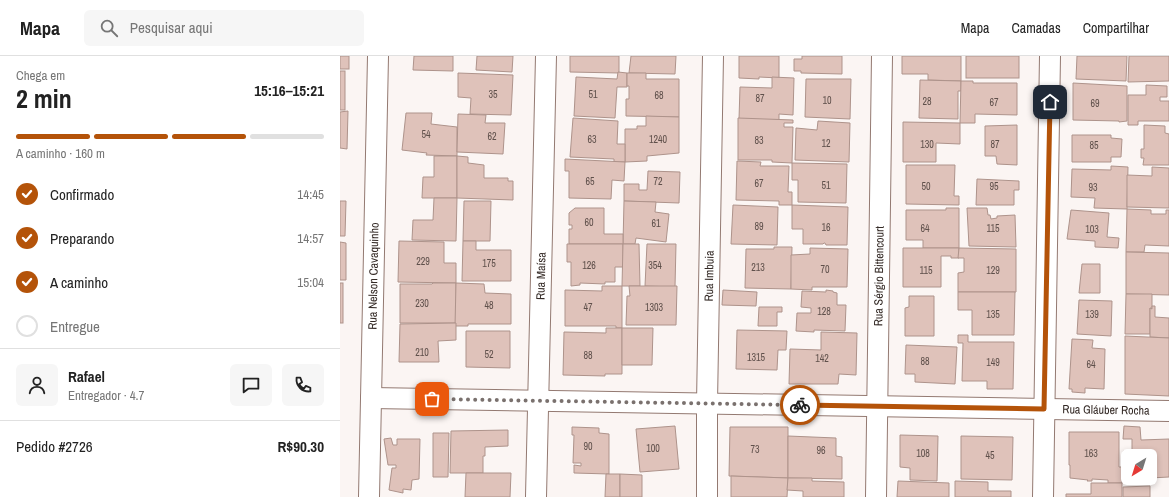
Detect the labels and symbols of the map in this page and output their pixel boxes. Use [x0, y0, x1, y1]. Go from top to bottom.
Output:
pin [1033, 85, 1067, 119]
house number: 35 [488, 88, 498, 101]
house number: 51 [588, 88, 598, 101]
house number: 68 [654, 89, 664, 102]
house number: 87 [755, 92, 765, 105]
house number: 10 [822, 94, 832, 107]
house number: 28 [922, 95, 932, 108]
house number: 67 [989, 96, 999, 109]
house number: 69 [1090, 97, 1100, 110]
house number: 54 [421, 128, 431, 141]
house number: 62 [487, 130, 497, 143]
house number: 63 [587, 133, 597, 146]
house number: 1240 [649, 133, 668, 146]
house number: 83 [754, 134, 764, 147]
house number: 12 [821, 137, 831, 150]
house number: 130 [920, 138, 934, 151]
house number: 87 [990, 138, 1000, 151]
house number: 85 [1089, 139, 1099, 152]
house number: 65 [585, 175, 595, 188]
house number: 72 [653, 175, 663, 188]
house number: 67 [754, 177, 764, 190]
house number: 51 [821, 179, 831, 192]
house number: 50 [921, 180, 931, 193]
house number: 95 [989, 180, 999, 193]
house number: 93 [1088, 181, 1098, 194]
house number: 60 [584, 216, 594, 229]
house number: 61 [651, 217, 661, 230]
house number: 89 [754, 220, 764, 233]
house number: 16 [821, 221, 831, 234]
street label: Rua Nelson Cavaquinho [364, 222, 383, 330]
house number: 64 [920, 222, 930, 235]
house number: 115 [986, 222, 1000, 235]
house number: 103 [1085, 223, 1099, 236]
street label: Rua Sérgio Bittencourt [870, 225, 888, 326]
street label: Rua Imbuia [701, 250, 718, 302]
street label: Rua Maísa [532, 252, 550, 300]
house number: 229 [416, 255, 430, 268]
house number: 175 [482, 257, 496, 270]
house number: 126 [582, 259, 596, 272]
house number: 354 [648, 259, 662, 272]
house number: 213 [751, 261, 765, 274]
house number: 70 [820, 263, 830, 276]
house number: 115 [919, 264, 933, 277]
house number: 129 [986, 264, 1000, 277]
house number: 230 [415, 297, 429, 310]
house number: 48 [484, 299, 494, 312]
house number: 47 [583, 301, 593, 314]
house number: 1303 [645, 301, 664, 314]
house number: 128 [817, 305, 831, 318]
house number: 135 [986, 308, 1000, 321]
house number: 139 [1085, 308, 1099, 321]
house number: 210 [415, 346, 429, 359]
house number: 52 [484, 348, 494, 361]
house number: 88 [583, 349, 593, 362]
house number: 1315 [747, 351, 766, 364]
house number: 142 [815, 352, 829, 365]
house number: 88 [920, 355, 930, 368]
house number: 149 [986, 356, 1000, 369]
house number: 64 [1086, 358, 1096, 371]
pin [415, 382, 449, 416]
courier [780, 385, 820, 425]
street label: Rua Gláuber Rocha [1062, 401, 1150, 419]
house number: 90 [583, 440, 593, 453]
house number: 100 [646, 442, 660, 455]
house number: 73 [750, 443, 760, 456]
house number: 96 [816, 444, 826, 457]
house number: 108 [916, 447, 930, 460]
house number: 163 [1084, 447, 1098, 460]
house number: 45 [985, 449, 995, 462]
north arrow [1121, 449, 1157, 485]

